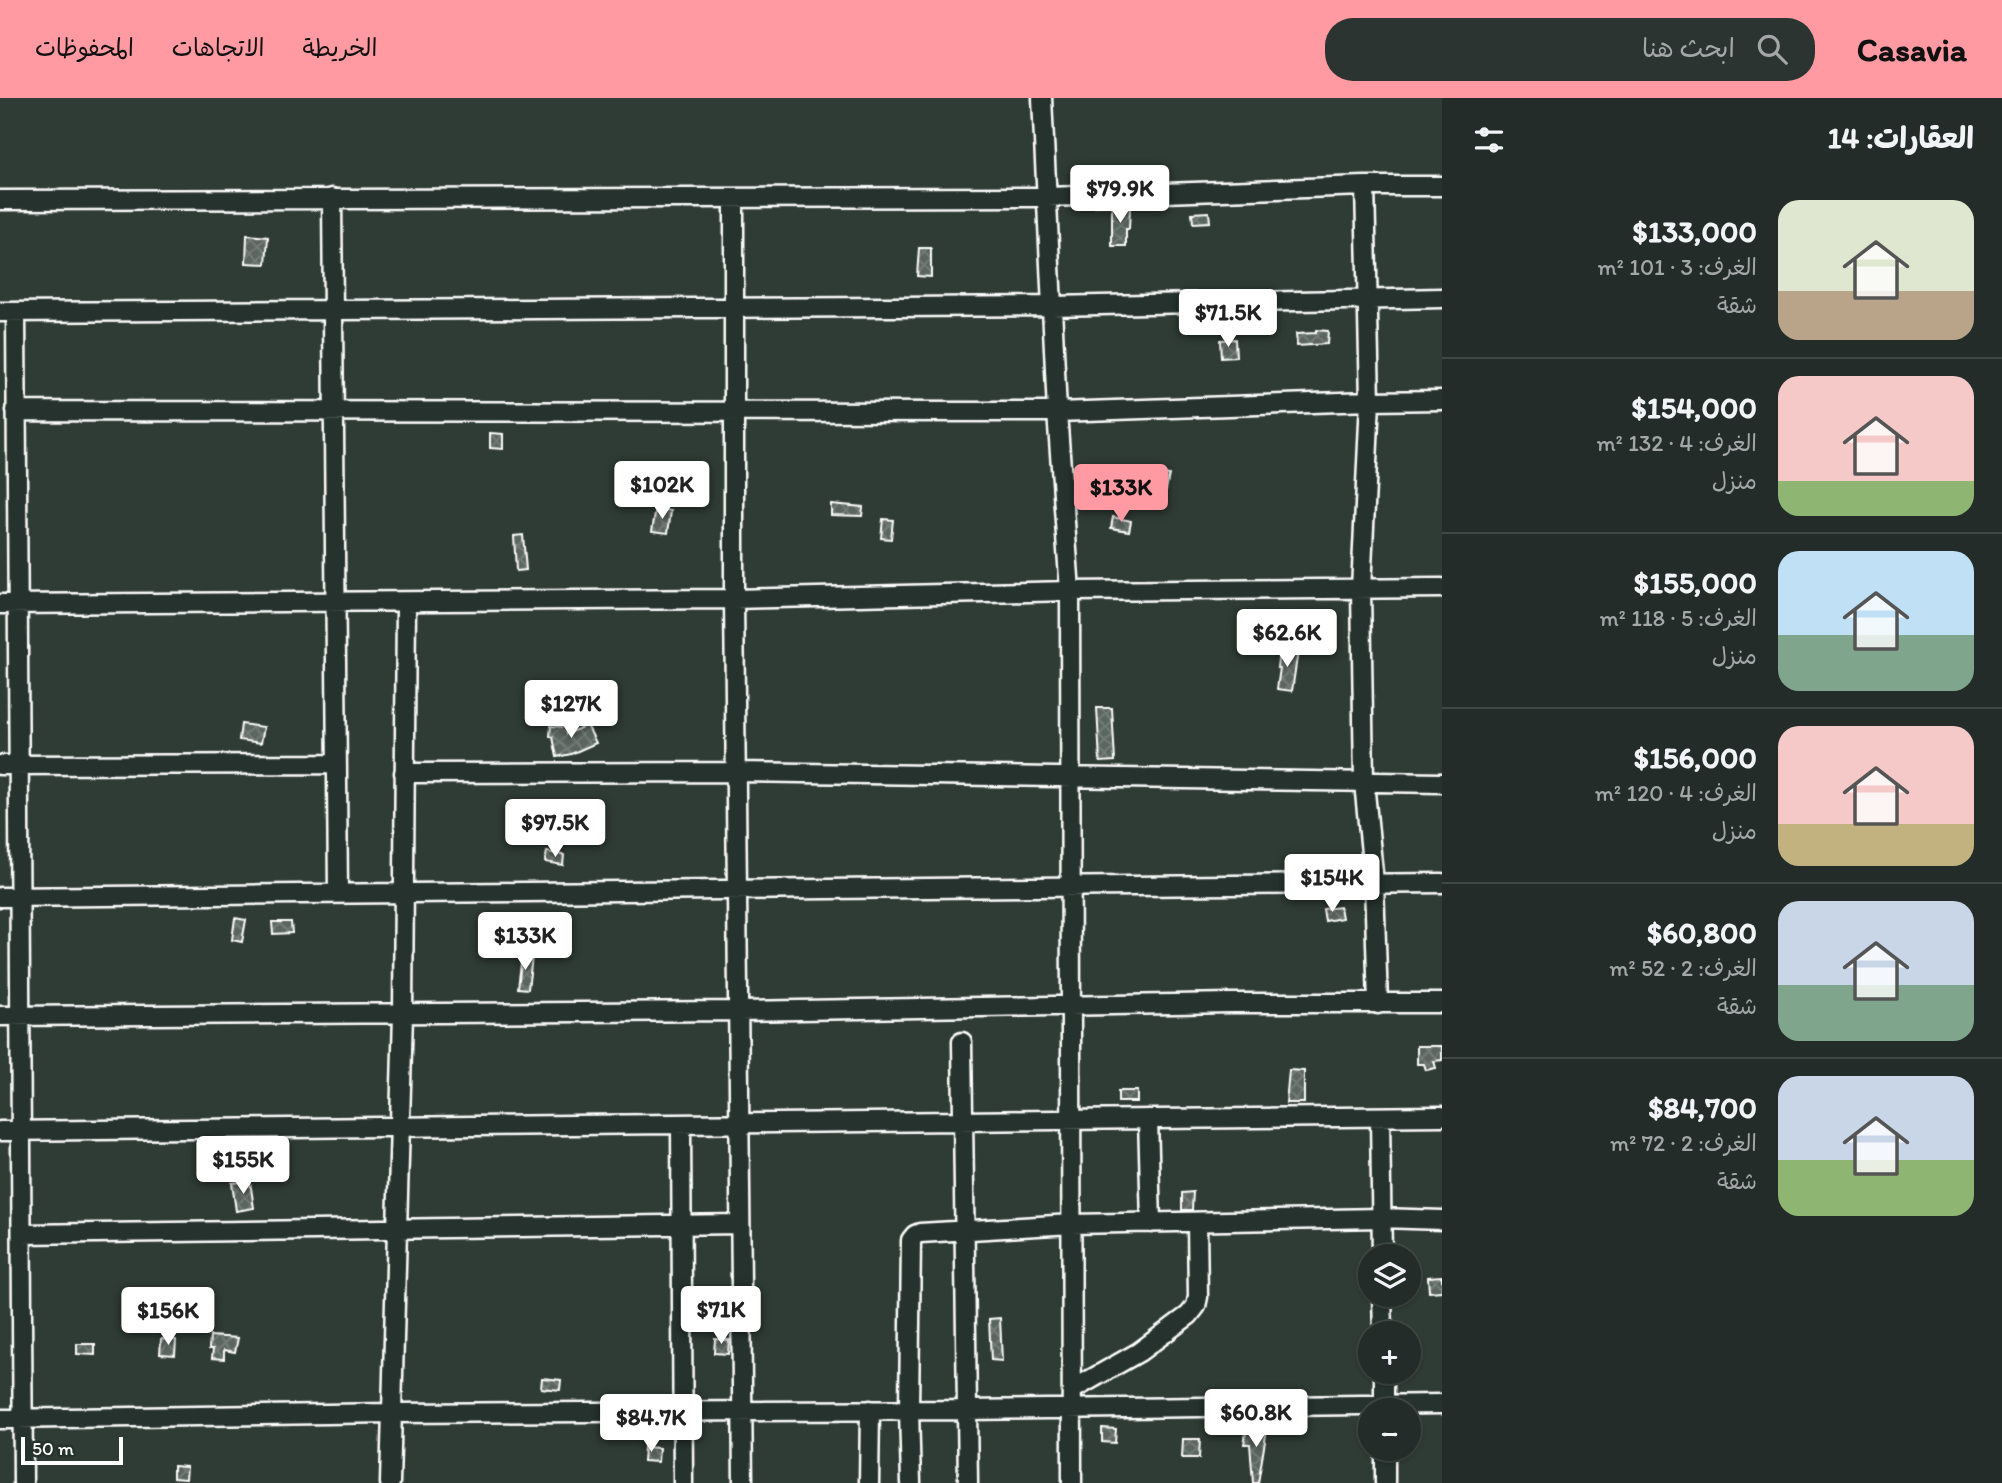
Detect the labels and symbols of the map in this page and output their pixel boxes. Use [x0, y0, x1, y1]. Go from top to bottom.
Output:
pin: $79.9K [1063, 166, 1177, 225]
pin: $71.5K [1171, 289, 1285, 349]
pin: $102K [613, 462, 711, 521]
pin: $133K [1072, 464, 1170, 524]
pin: $62.6K [1230, 610, 1344, 669]
pin: $127K [522, 680, 620, 740]
pin: $97.5K [498, 800, 612, 859]
pin: $154K [1283, 854, 1381, 914]
pin: $133K [476, 912, 574, 972]
pin: $155K [194, 1136, 292, 1196]
pin: $71K [680, 1286, 762, 1346]
pin: $156K [119, 1288, 217, 1347]
pin: $60.8K [1199, 1390, 1313, 1449]
pin: $84.7K [594, 1394, 708, 1454]
scale bar [21, 1434, 122, 1466]

